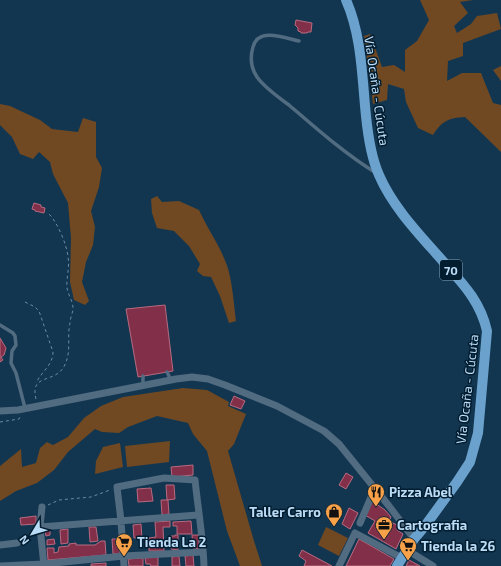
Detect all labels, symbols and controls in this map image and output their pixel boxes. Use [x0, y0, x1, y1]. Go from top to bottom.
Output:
street label: Vía Ocaña - Cúcuta [361, 35, 393, 147]
road number: 70 [440, 260, 462, 280]
street label: Vía Ocaña - Cúcuta [452, 333, 482, 445]
restaurant icon: Pizza Abel [366, 482, 386, 507]
place label: Pizza Abel [389, 484, 453, 500]
shop icon: Taller Carro [324, 502, 344, 527]
place label: Taller Carro [249, 504, 321, 520]
north arrow [12, 514, 52, 554]
office icon: Cartografia [374, 515, 394, 540]
place label: Cartografia [397, 517, 467, 533]
supermarket icon: Tienda La 2 [114, 532, 134, 557]
text: N [16, 533, 31, 548]
place label: Tienda La 2 [137, 534, 206, 550]
supermarket icon: Tienda la 26 [398, 536, 418, 561]
place label: Tienda la 26 [421, 538, 496, 554]

